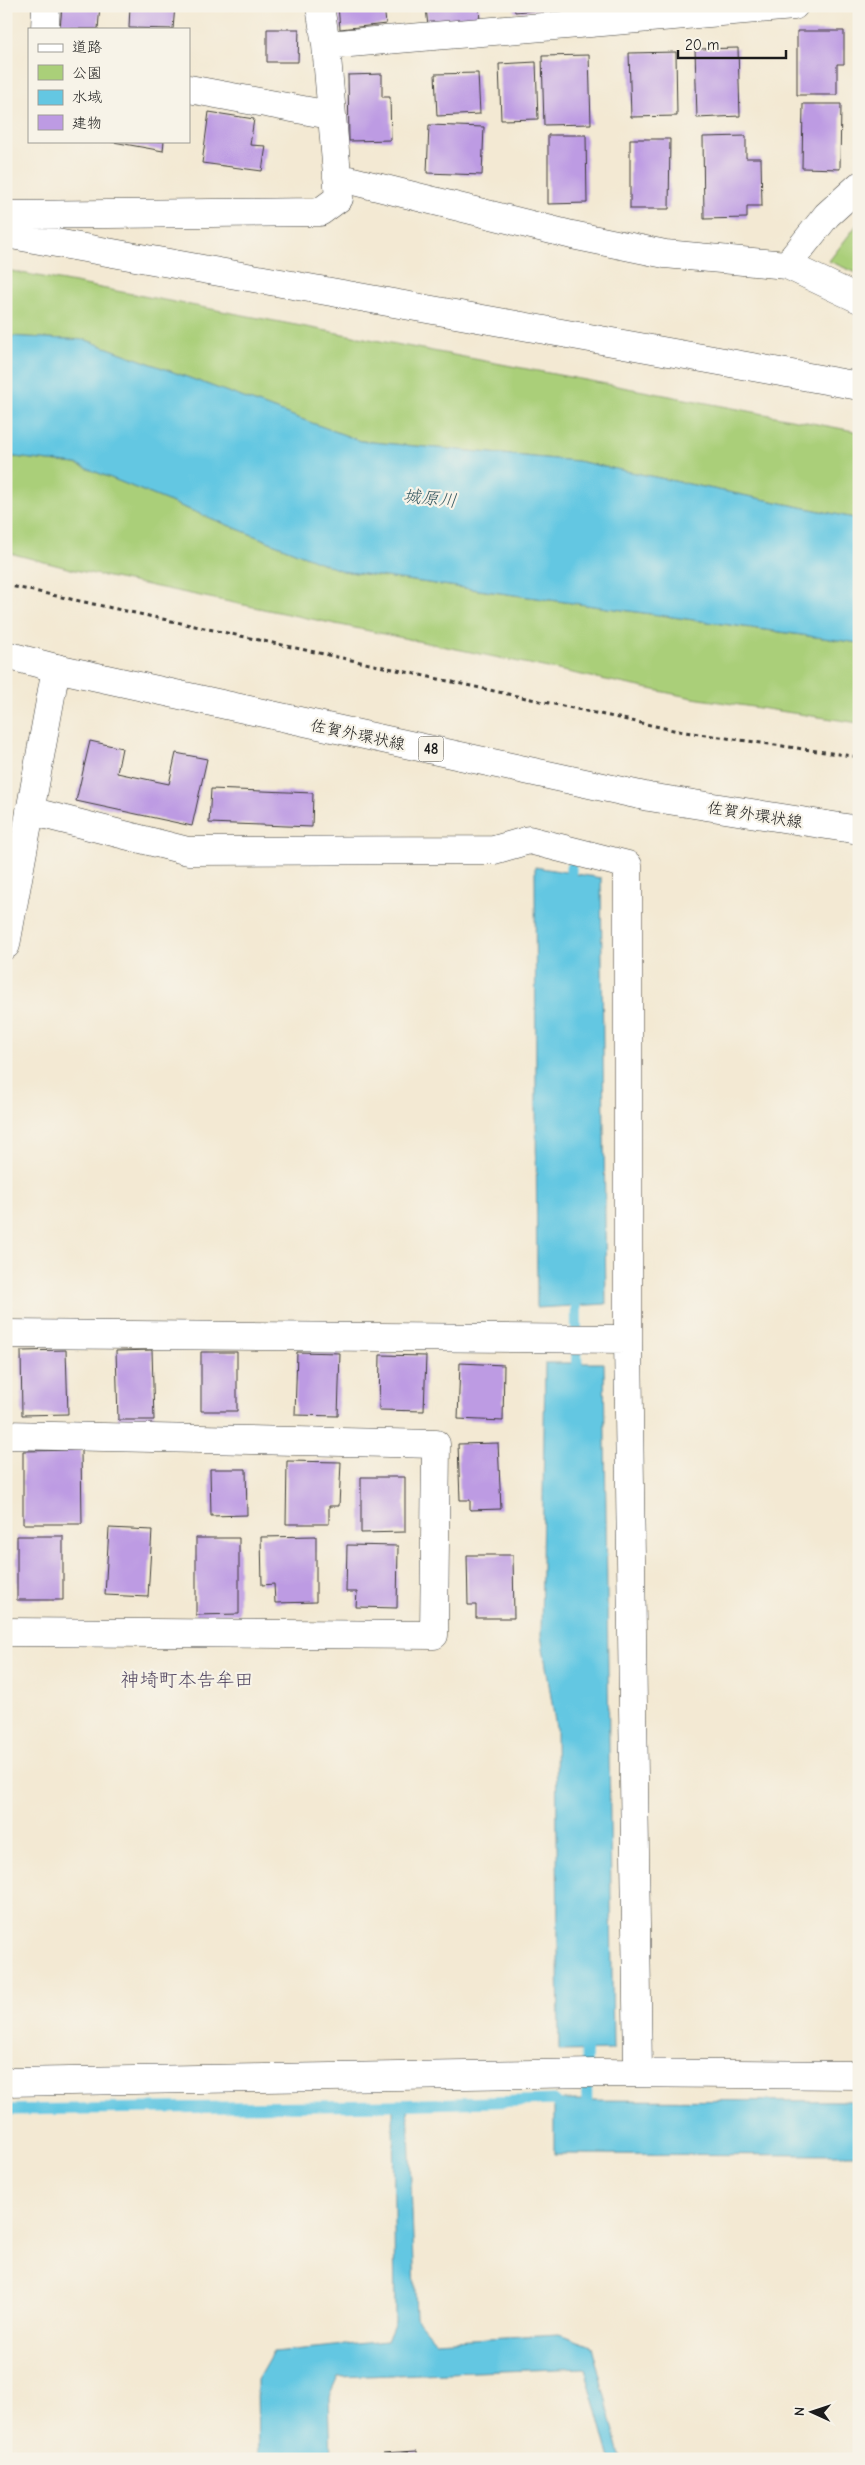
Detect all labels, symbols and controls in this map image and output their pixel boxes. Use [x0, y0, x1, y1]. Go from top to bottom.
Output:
legend [28, 28, 190, 142]
scale bar [678, 28, 785, 60]
text: 20 m [685, 36, 719, 54]
text: 道路 [72, 38, 102, 56]
text: 公園 [72, 64, 102, 82]
text: 水域 [72, 88, 102, 106]
text: 建物 [72, 114, 102, 132]
water label: 城原川 [402, 485, 458, 512]
street label: 佐賀外環状線 [309, 716, 407, 754]
road number: 48 [418, 736, 444, 762]
street label: 佐賀外環状線 [706, 799, 804, 831]
district label: 神埼町本告牟田 [120, 1669, 254, 1691]
north arrow [788, 2388, 838, 2438]
text: N [791, 2406, 808, 2416]

